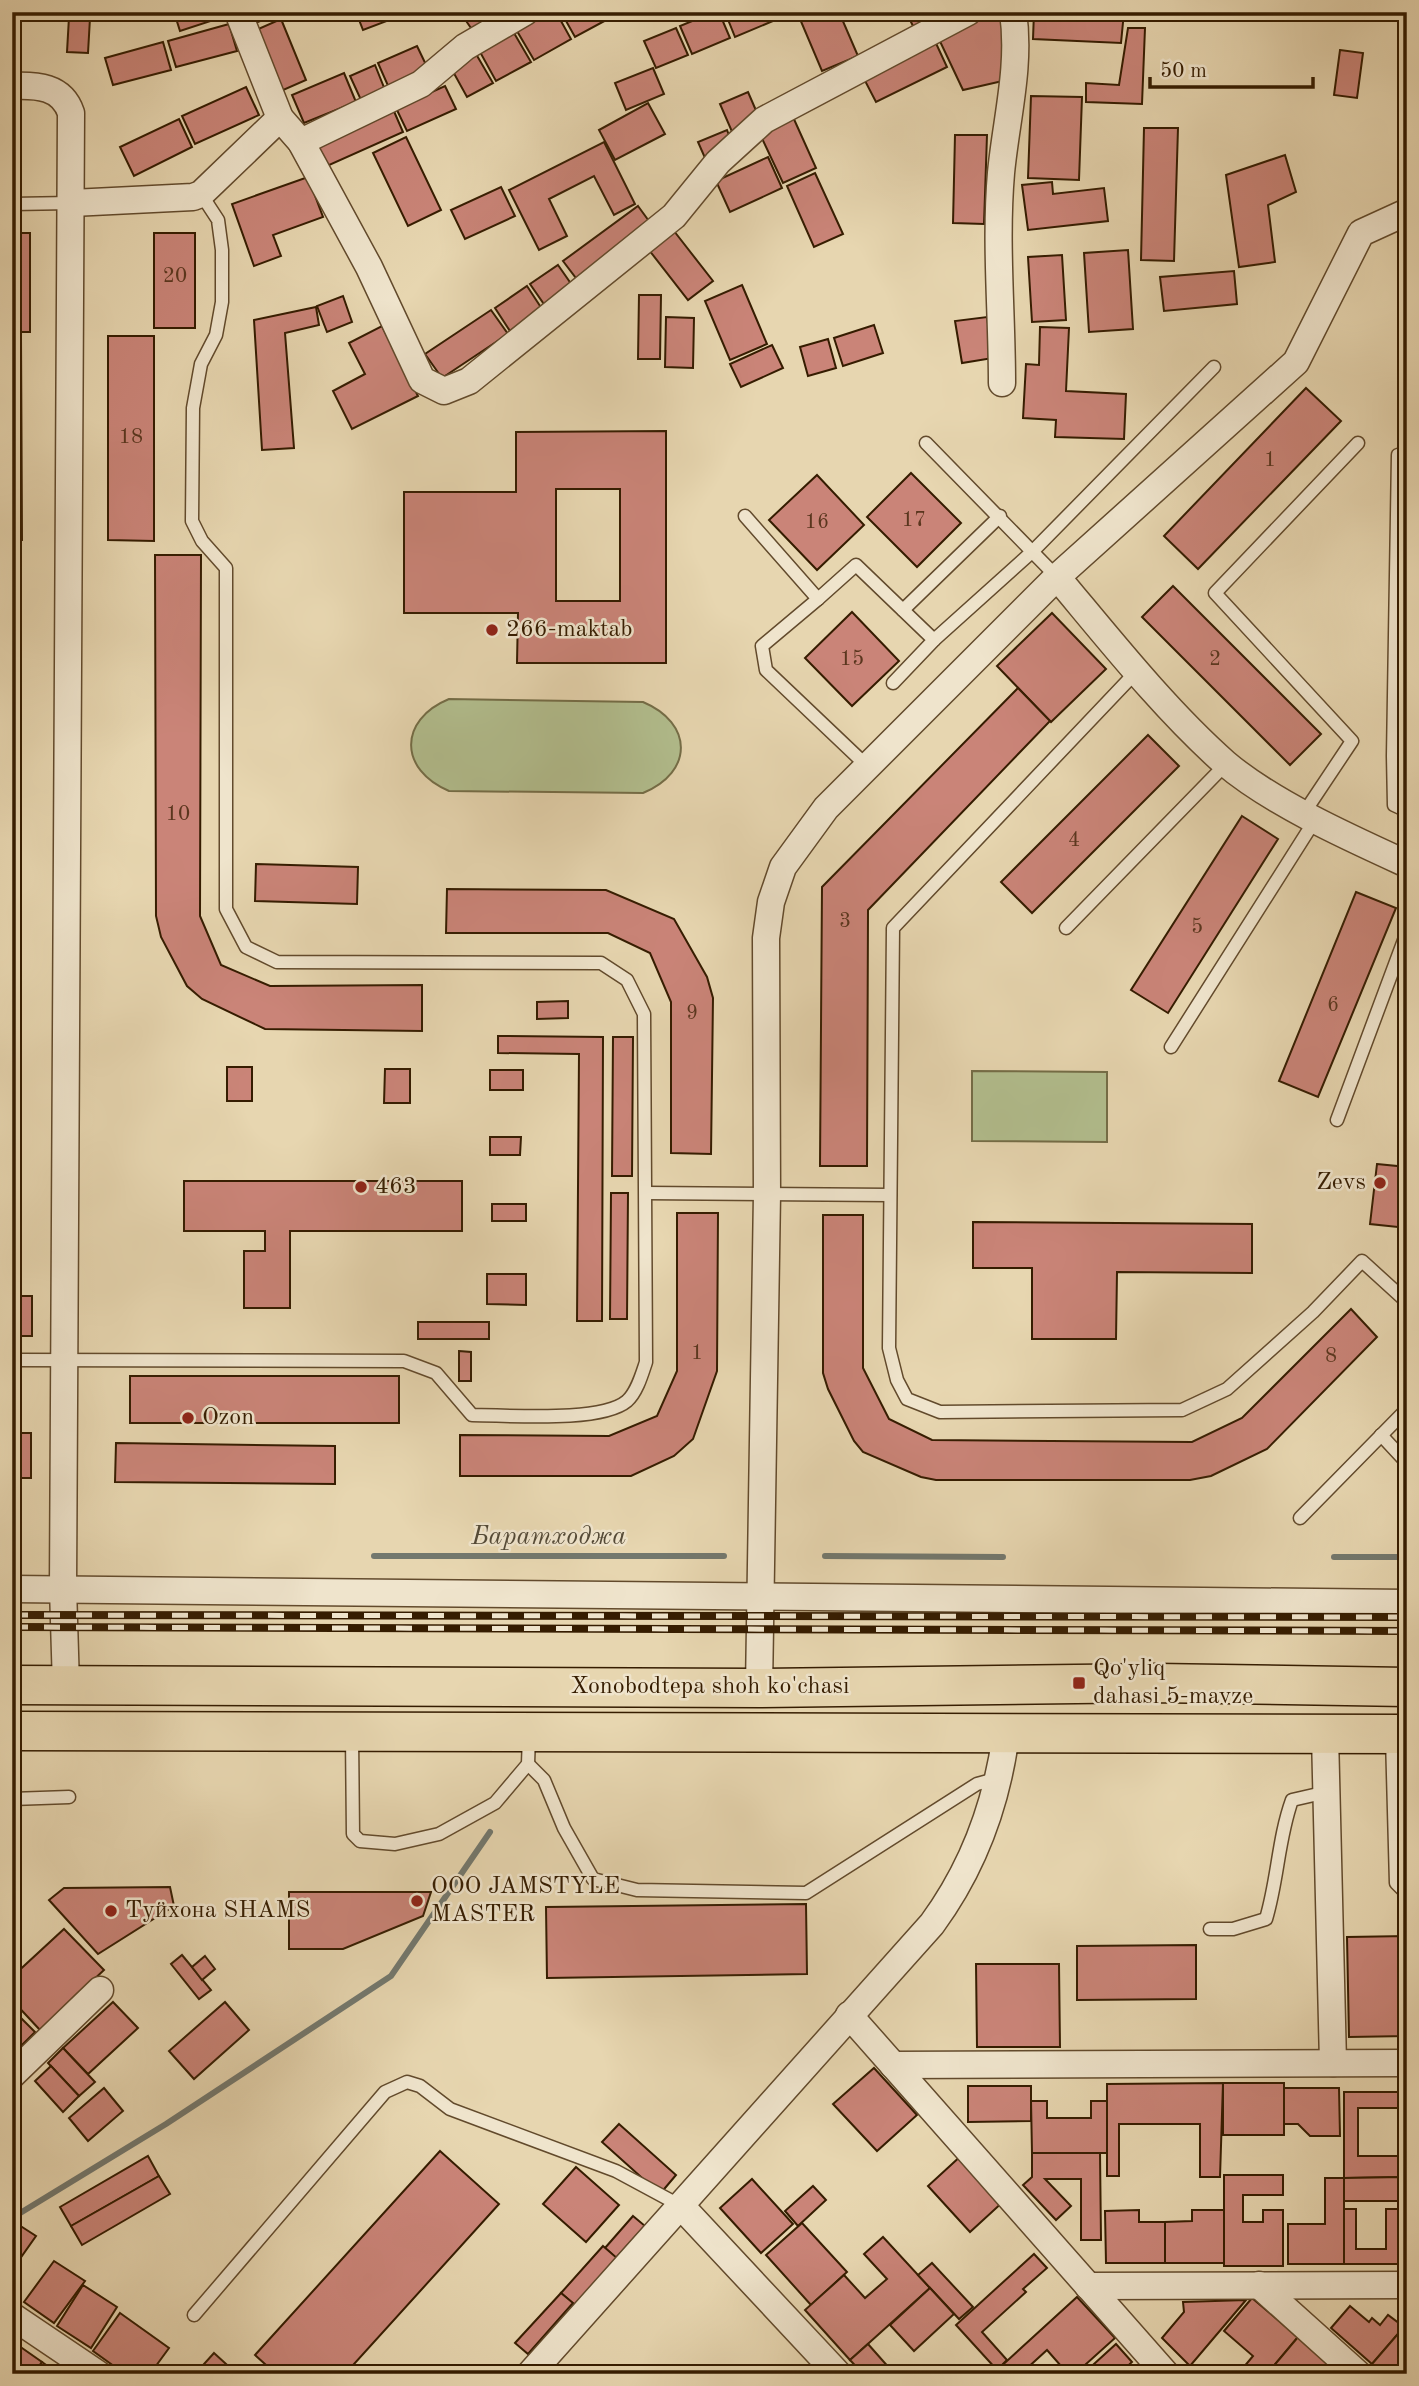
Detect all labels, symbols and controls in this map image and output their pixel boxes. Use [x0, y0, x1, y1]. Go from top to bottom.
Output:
scale bar [1150, 46, 1312, 90]
text: 50 m [1160, 61, 1207, 82]
house number: 20 [163, 266, 187, 287]
house number: 18 [119, 427, 143, 448]
house number: 1 [1264, 450, 1276, 471]
house number: 17 [902, 510, 926, 531]
house number: 16 [805, 512, 829, 533]
place label: 266-maktab [506, 618, 633, 642]
marker: 266-maktab [484, 622, 500, 638]
house number: 15 [840, 649, 864, 670]
house number: 2 [1209, 649, 1221, 670]
house number: 10 [166, 804, 190, 825]
house number: 4 [1068, 830, 1080, 851]
house number: 3 [839, 911, 851, 932]
house number: 5 [1191, 917, 1203, 938]
house number: 6 [1327, 995, 1339, 1016]
house number: 9 [686, 1003, 698, 1024]
place label: Zevs [1316, 1171, 1366, 1195]
place label: 463 [375, 1175, 417, 1199]
marker: Zevs [1372, 1175, 1388, 1191]
marker: 463 [353, 1179, 369, 1195]
house number: 1 [691, 1343, 703, 1364]
house number: 8 [1325, 1346, 1337, 1367]
place label: Ozon [202, 1406, 254, 1430]
marker: Ozon [180, 1410, 196, 1426]
water label: Баратходжа [471, 1524, 626, 1550]
place label: Qo'yliq dahasi 5-mavze [1093, 1657, 1253, 1709]
street label: Xonobodtepa shoh ko'chasi [571, 1675, 849, 1699]
marker: Qo'yliq dahasi 5-mavze [1071, 1675, 1087, 1691]
place label: OOO JAMSTYLE MASTER [431, 1875, 620, 1927]
marker: OOO JAMSTYLE MASTER [409, 1893, 425, 1909]
place label: Туйхона SHAMS [125, 1899, 310, 1923]
marker: Туйхона SHAMS [103, 1903, 119, 1919]

